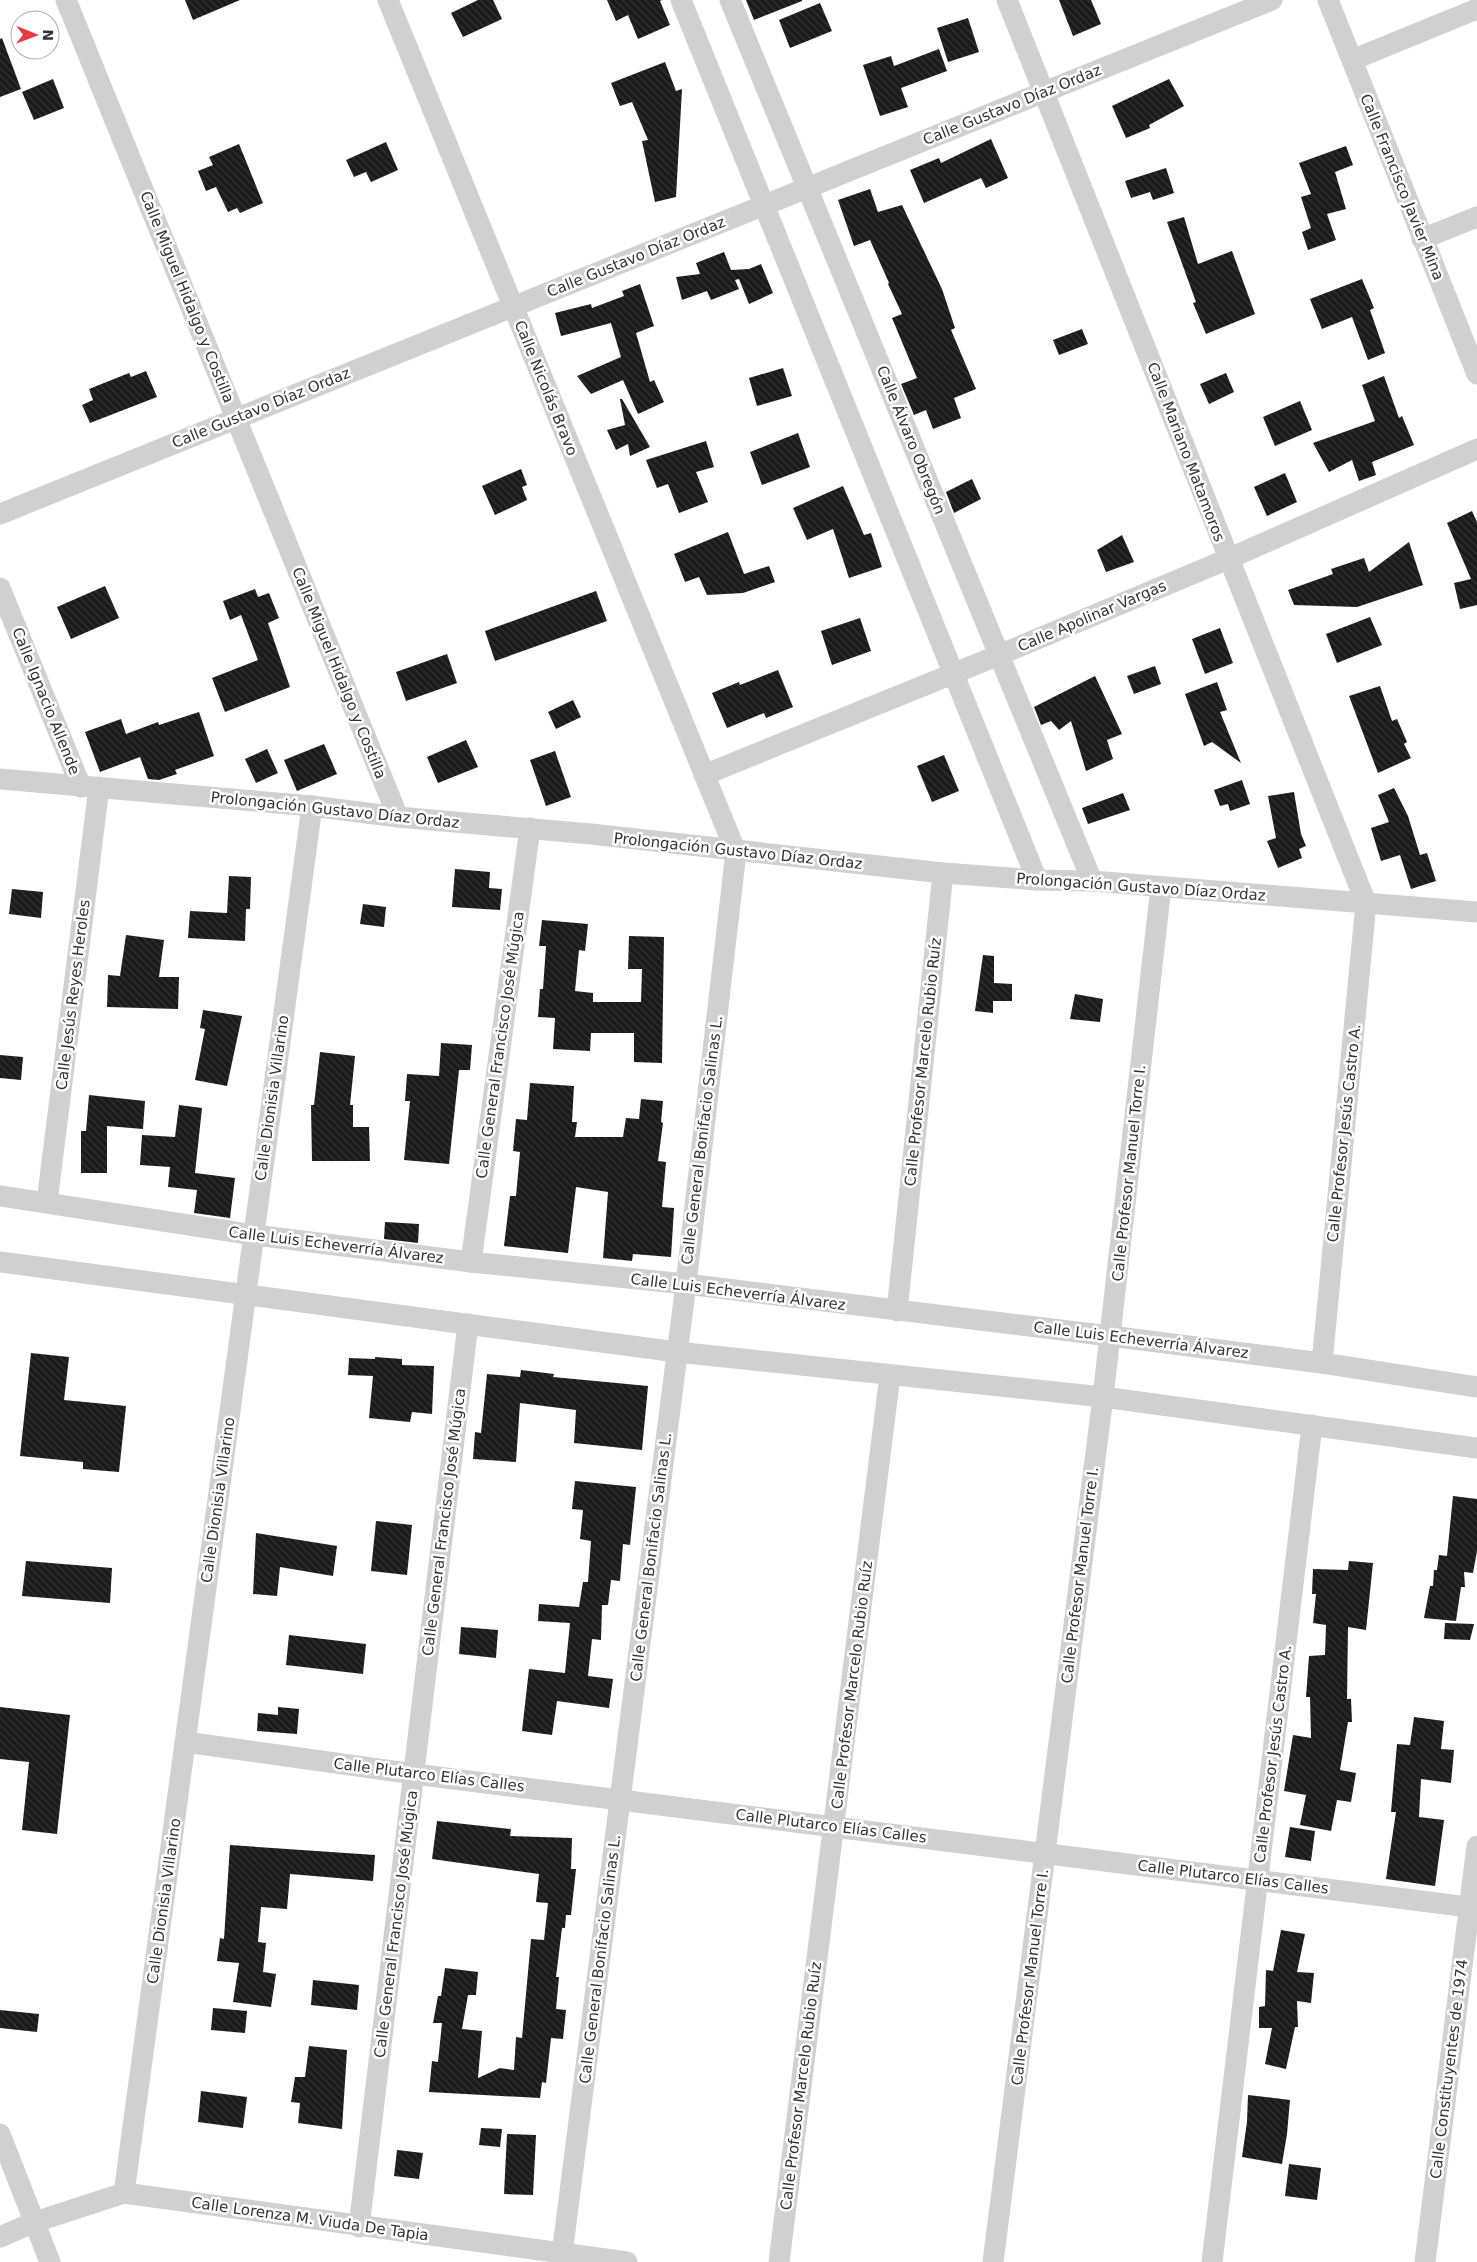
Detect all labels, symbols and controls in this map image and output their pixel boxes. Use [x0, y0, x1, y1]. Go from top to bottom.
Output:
north arrow [10, 10, 60, 60]
text: N [40, 29, 56, 41]
street label: Calle Gustavo Díaz Ordaz [920, 61, 1104, 149]
street label: Calle Francisco Javier Mina [1356, 91, 1448, 283]
street label: Calle Miguel Hidalgo y Costilla [136, 188, 238, 406]
street label: Calle Gustavo Díaz Ordaz [544, 213, 728, 301]
street label: Calle Nicolás Bravo [511, 318, 581, 458]
street label: Calle Mariano Matamoros [1143, 360, 1229, 545]
street label: Calle Álvaro Obregón [873, 363, 950, 517]
street label: Calle Gustavo Díaz Ordaz [169, 364, 353, 452]
street label: Calle Miguel Hidalgo y Costilla [288, 564, 390, 782]
street label: Calle Apolinar Vargas [1015, 576, 1169, 655]
street label: Calle Ignacio Allende [8, 625, 84, 777]
street label: Prolongación Gustavo Díaz Ordaz [210, 788, 460, 832]
street label: Prolongación Gustavo Díaz Ordaz [613, 829, 863, 873]
street label: Prolongación Gustavo Díaz Ordaz [1016, 869, 1266, 905]
street label: Calle Jesús Reyes Heroles [52, 898, 94, 1091]
street label: Calle General Francisco José Múgica [472, 910, 528, 1180]
street label: Calle Profesor Marcelo Rubio Ruíz [901, 937, 945, 1187]
street label: Calle Dionisia Villarino [251, 1014, 293, 1182]
street label: Calle General Bonifacio Salinas L. [678, 1014, 726, 1266]
street label: Calle Profesor Jesús Castro A. [1324, 1023, 1364, 1243]
street label: Calle Profesor Manuel Torre I. [1109, 1064, 1149, 1282]
street label: Calle Luis Echeverría Álvarez [227, 1222, 445, 1267]
street label: Calle Luis Echeverría Álvarez [629, 1269, 847, 1314]
street label: Calle Luis Echeverría Álvarez [1032, 1317, 1250, 1362]
street label: Calle General Francisco José Múgica [419, 1387, 469, 1657]
street label: Calle Dionisia Villarino [197, 1416, 239, 1584]
street label: Calle General Bonifacio Salinas L. [627, 1431, 675, 1683]
street label: Calle Profesor Manuel Torre I. [1058, 1466, 1102, 1684]
street label: Calle Profesor Marcelo Rubio Ruíz [828, 1560, 876, 1810]
street label: Calle Profesor Jesús Castro A. [1251, 1644, 1295, 1864]
street label: Calle Plutarco Elías Calles [332, 1754, 526, 1796]
street label: Calle General Francisco José Múgica [371, 1789, 421, 2059]
street label: Calle Plutarco Elías Calles [734, 1805, 928, 1847]
street label: Calle Dionisia Villarino [143, 1817, 185, 1985]
street label: Calle General Bonifacio Salinas L. [576, 1833, 624, 2085]
street label: Calle Plutarco Elías Calles [1136, 1856, 1330, 1898]
street label: Calle Profesor Manuel Torre I. [1008, 1868, 1052, 2086]
street label: Calle Constituyentes de 1974 [1427, 1958, 1471, 2180]
street label: Calle Profesor Marcelo Rubio Ruíz [777, 1961, 825, 2211]
street label: Calle Lorenza M. Viuda De Tapia [190, 2193, 430, 2245]

